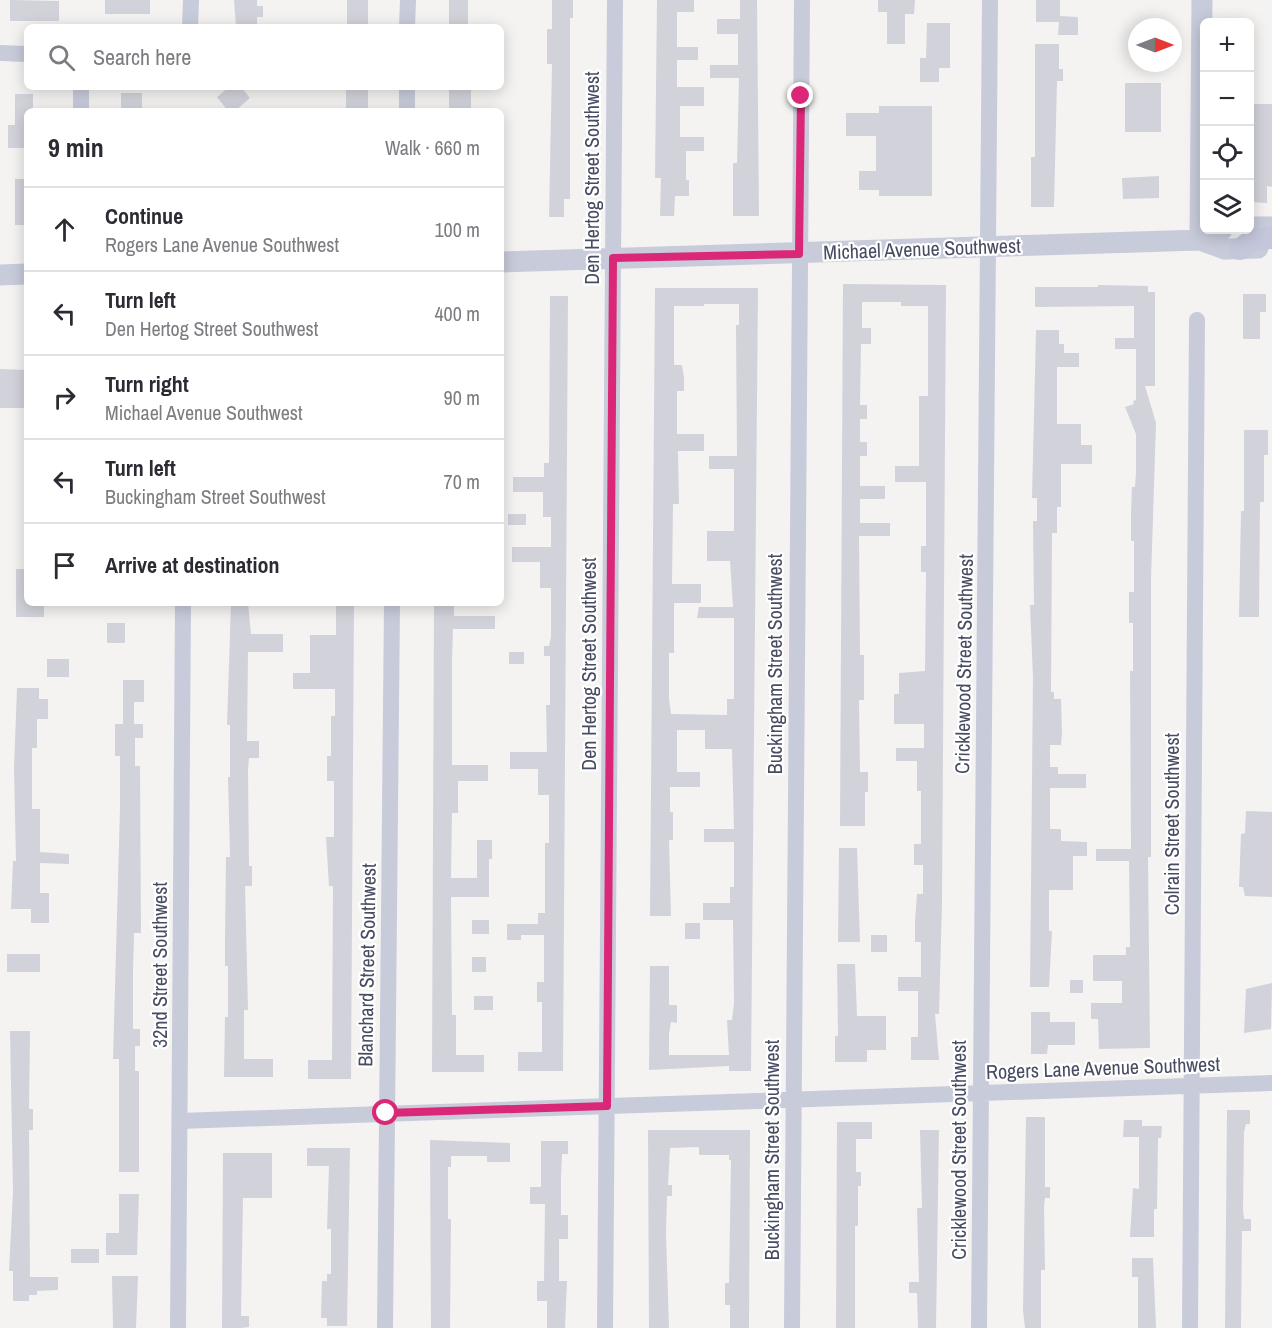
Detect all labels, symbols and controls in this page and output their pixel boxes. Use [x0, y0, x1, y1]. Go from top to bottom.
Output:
north arrow [1128, 18, 1182, 72]
map controls [1200, 18, 1254, 234]
button: + [1200, 18, 1254, 72]
search box [24, 24, 504, 90]
icon: search [45, 41, 78, 74]
text: Search here [93, 42, 191, 72]
street label: Den Hertog Street Southwest [578, 71, 605, 285]
button: − [1200, 72, 1254, 126]
route end [787, 82, 813, 108]
button: locate [1200, 126, 1254, 180]
text: 9 min [48, 130, 104, 165]
text: Walk · 660 m [385, 134, 480, 161]
button: layers [1200, 180, 1254, 234]
text: Continue [105, 201, 183, 231]
icon: ahead [48, 213, 81, 246]
text: 100 m [434, 216, 480, 243]
text: Rogers Lane Avenue Southwest [105, 231, 339, 258]
street label: Michael Avenue Southwest [823, 232, 1022, 265]
text: Turn left [105, 285, 176, 315]
icon: left [48, 297, 81, 330]
text: 400 m [434, 300, 480, 327]
text: Den Hertog Street Southwest [105, 315, 318, 342]
text: Turn right [105, 369, 189, 399]
icon: right [48, 381, 81, 414]
text: 90 m [444, 384, 480, 411]
text: Michael Avenue Southwest [105, 399, 303, 426]
text: Turn left [105, 453, 176, 483]
icon: left [48, 465, 81, 498]
text: 70 m [444, 468, 480, 495]
text: Buckingham Street Southwest [105, 483, 326, 510]
icon: arrive [48, 549, 81, 582]
text: Arrive at destination [105, 550, 279, 580]
street label: Buckingham Street Southwest [761, 553, 788, 774]
street label: Cricklewood Street Southwest [948, 553, 979, 774]
street label: Den Hertog Street Southwest [575, 557, 602, 771]
street label: Colrain Street Southwest [1158, 732, 1185, 915]
street label: Blanchard Street Southwest [351, 863, 382, 1067]
street label: 32nd Street Southwest [146, 882, 173, 1048]
street label: Buckingham Street Southwest [758, 1039, 785, 1260]
street label: Cricklewood Street Southwest [945, 1040, 972, 1260]
street label: Rogers Lane Avenue Southwest [986, 1050, 1221, 1085]
route start [372, 1099, 398, 1125]

